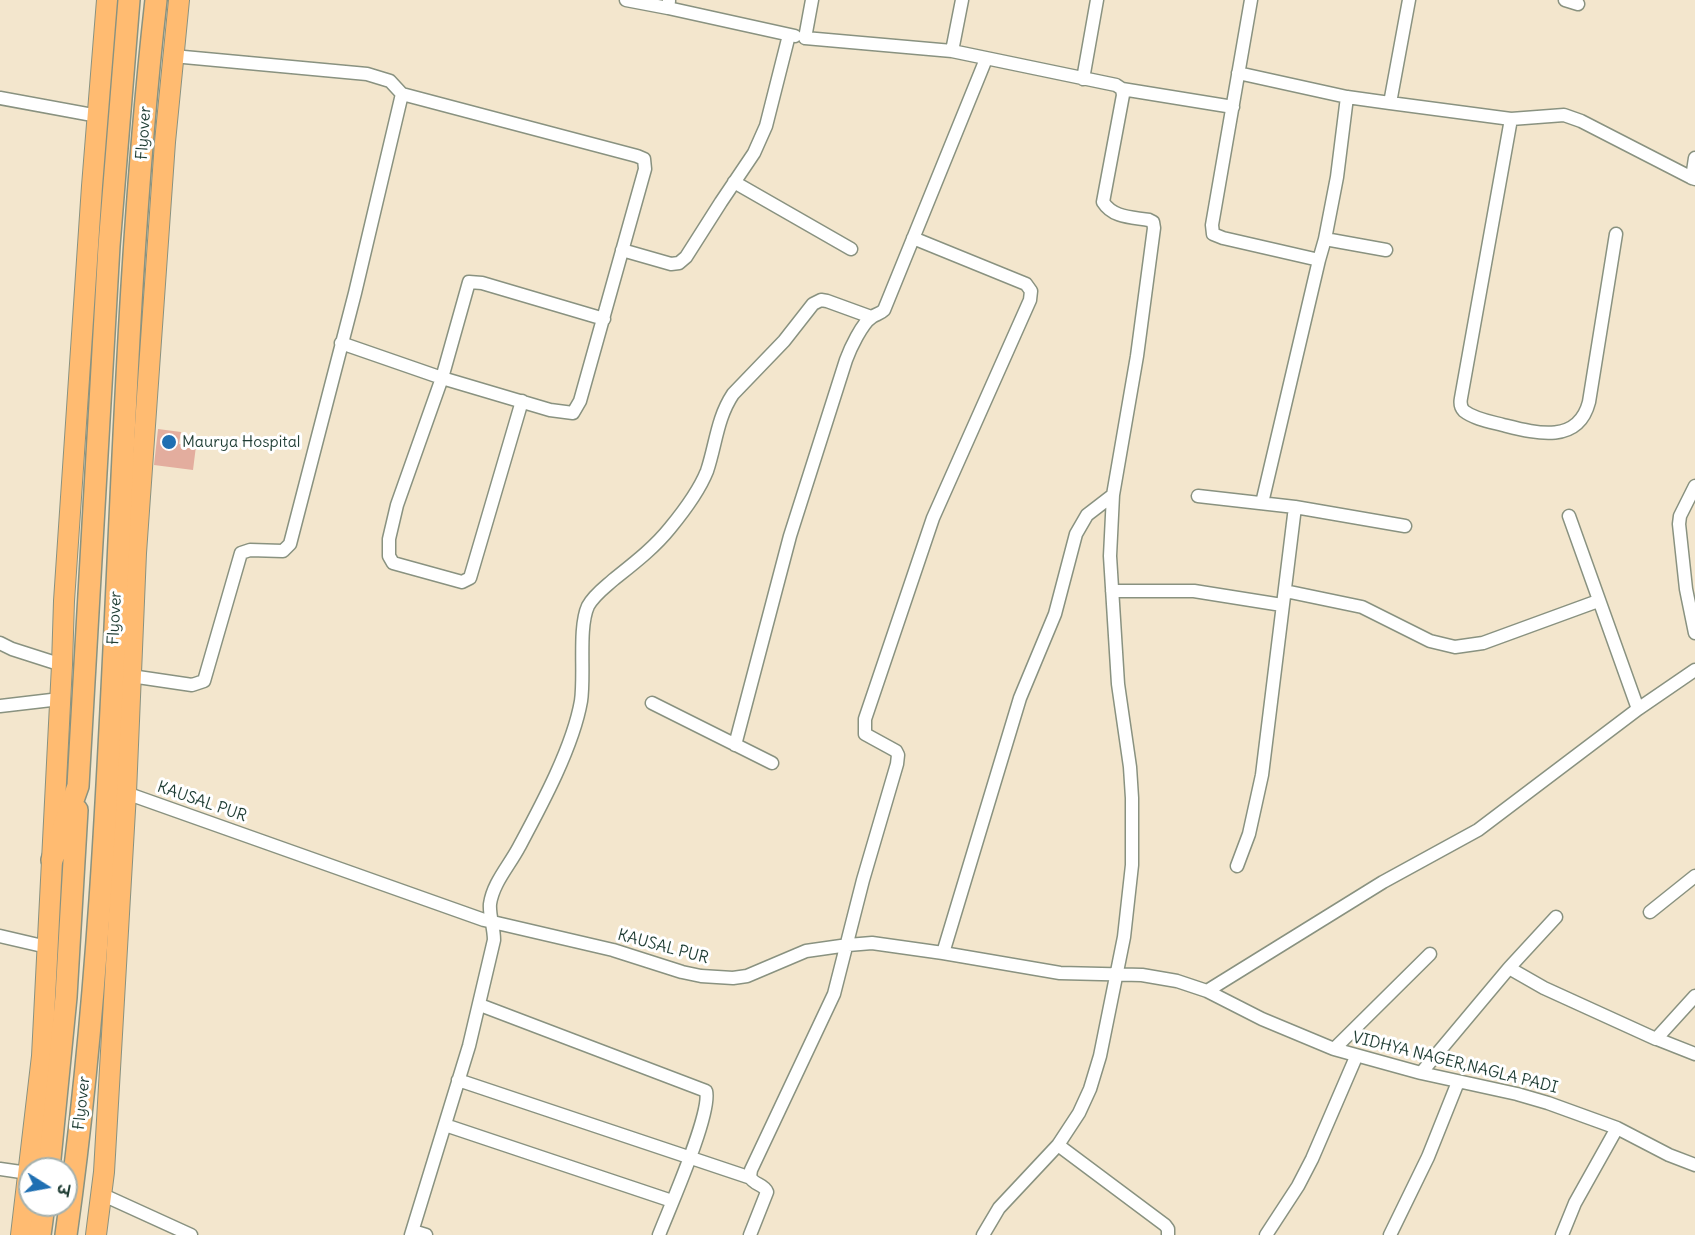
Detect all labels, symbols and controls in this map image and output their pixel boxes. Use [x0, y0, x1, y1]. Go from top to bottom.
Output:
street label: Flyover [133, 106, 155, 160]
place label: Maurya Hospital [182, 432, 300, 452]
marker: Maurya Hospital [160, 433, 178, 451]
street label: Flyover [104, 591, 126, 645]
street label: KAUSAL PUR [155, 778, 249, 826]
street label: KAUSAL PUR [615, 926, 711, 968]
street label: VIDHYA NAGER,NAGLA PADI [1350, 1028, 1560, 1098]
street label: Flyover [70, 1075, 94, 1131]
north arrow [18, 1157, 78, 1217]
text: उ [53, 1183, 75, 1197]

